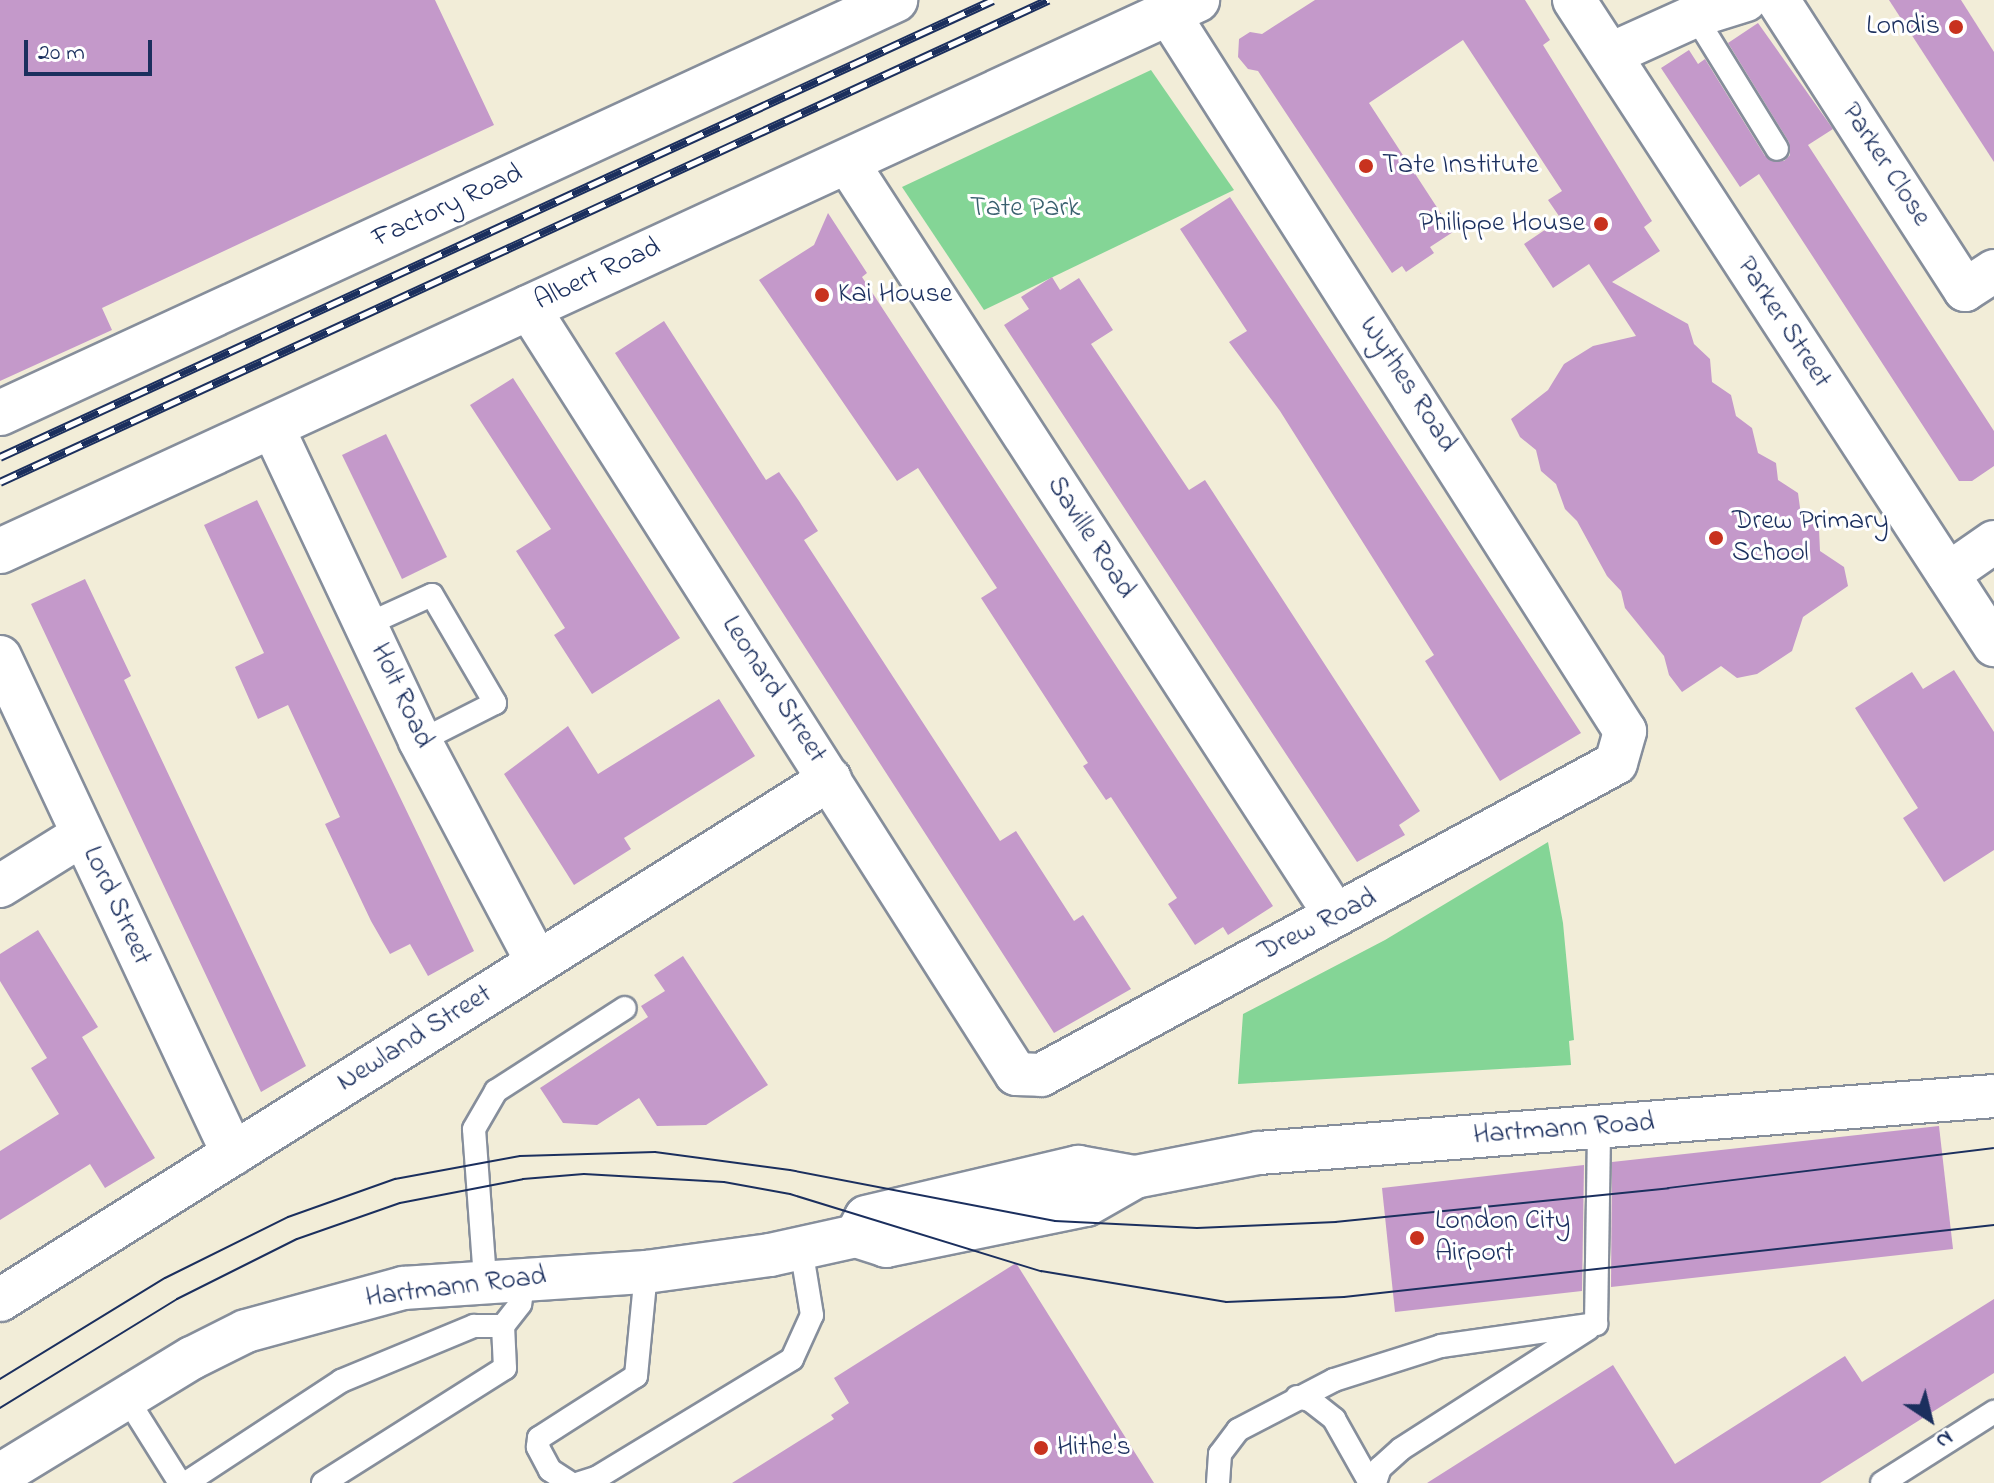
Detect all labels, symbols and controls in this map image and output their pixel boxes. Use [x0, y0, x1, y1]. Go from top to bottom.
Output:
place label: Londis [1866, 10, 1940, 44]
marker: Londis [1947, 18, 1965, 36]
scale bar [28, 24, 156, 74]
text: 20 m [38, 36, 85, 71]
street label: Parker Close [1833, 97, 1937, 233]
place label: Tate Institute [1382, 149, 1538, 183]
marker: Tate Institute [1357, 157, 1375, 175]
street label: Factory Road [368, 158, 528, 256]
park label: Tate Park [970, 192, 1080, 226]
place label: Philippe House [1419, 207, 1585, 241]
marker: Philippe House [1592, 215, 1610, 233]
street label: Albert Road [530, 231, 666, 319]
street label: Parker Street [1728, 251, 1838, 395]
place label: Kai House [838, 278, 952, 312]
marker: Kai House [813, 286, 831, 304]
street label: Wythes Road [1351, 311, 1463, 459]
street label: Saville Road [1038, 471, 1142, 605]
place label: Drew Primary School [1732, 505, 1888, 571]
marker: Drew Primary School [1707, 529, 1725, 547]
street label: Leonard Street [713, 610, 833, 770]
street label: Holt Road [362, 638, 440, 754]
street label: Lord Street [74, 841, 158, 971]
street label: Drew Road [1253, 882, 1383, 970]
street label: Newland Street [331, 978, 499, 1100]
street label: Hartmann Road [1472, 1107, 1656, 1153]
place label: London City Airport [1435, 1205, 1570, 1271]
marker: London City Airport [1406, 1227, 1428, 1249]
street label: Hartmann Road [364, 1260, 548, 1316]
north arrow [1890, 1379, 1970, 1459]
text: N [1929, 1421, 1959, 1456]
place label: Hithe's [1057, 1431, 1131, 1465]
marker: Hithe's [1032, 1439, 1050, 1457]

